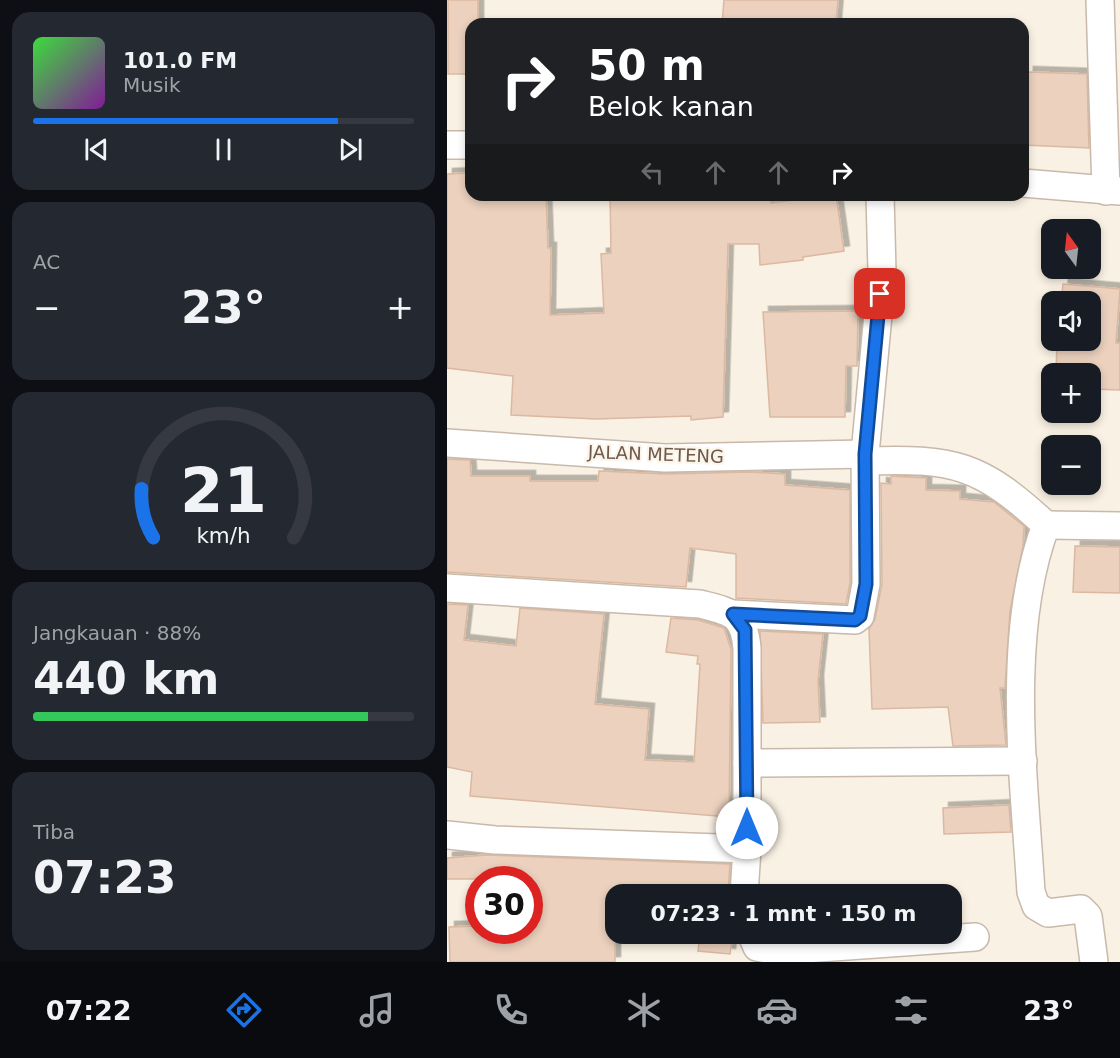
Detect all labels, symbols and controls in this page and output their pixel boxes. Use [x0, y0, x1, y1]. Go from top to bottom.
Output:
text: 50 m [588, 41, 705, 90]
icon: right [489, 42, 567, 120]
text: 101.0 FM [123, 48, 237, 73]
text: Musik [123, 73, 181, 97]
text: Belok kanan [588, 91, 754, 122]
icon: previous [80, 133, 113, 166]
icon: pause [207, 133, 240, 166]
icon: next [334, 133, 367, 166]
icon: left [636, 156, 669, 189]
icon: ahead [699, 156, 732, 189]
icon: ahead [762, 156, 795, 189]
icon: right [825, 156, 858, 189]
north arrow [1041, 219, 1101, 279]
map controls [1041, 219, 1101, 495]
text: AC [33, 250, 60, 274]
pin [854, 268, 905, 319]
icon: arrive [863, 277, 896, 310]
text: 23° [181, 281, 266, 334]
text: − [33, 288, 61, 327]
text: + [386, 288, 414, 327]
button: sound [1041, 291, 1101, 351]
button: + [1041, 363, 1101, 423]
button: − [1041, 435, 1101, 495]
street label: JALAN METENG [587, 441, 724, 467]
text: 21 [180, 454, 267, 527]
text: km/h [196, 523, 251, 548]
text: Jangkauan · 88% [33, 621, 201, 645]
text: 440 km [33, 652, 219, 705]
position arrow [715, 796, 779, 860]
text: Tiba [33, 820, 75, 844]
text: 07:23 [33, 851, 176, 904]
speed limit sign: 30 [465, 866, 543, 944]
text: 07:23 · 1 mnt · 150 m [651, 901, 916, 926]
icon: directions [223, 989, 265, 1031]
icon: music [356, 989, 398, 1031]
icon: phone [490, 989, 532, 1031]
icon: climate [623, 989, 665, 1031]
icon: car [756, 989, 798, 1031]
icon: filters [890, 989, 932, 1031]
text: 07:22 [46, 995, 132, 1026]
text: 23° [1023, 995, 1074, 1026]

